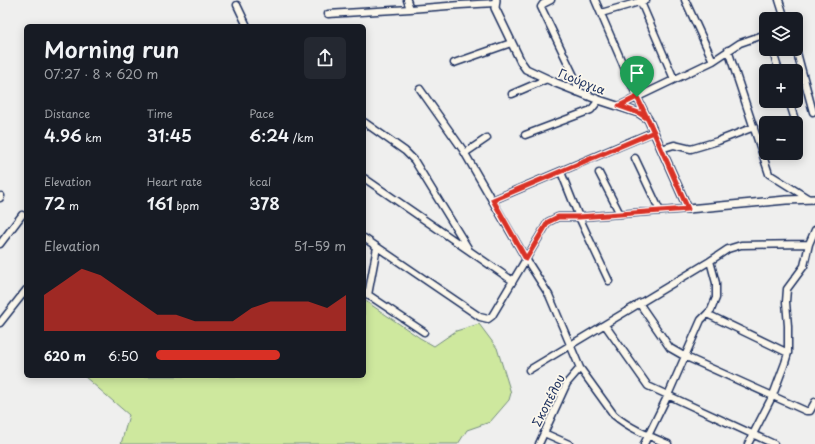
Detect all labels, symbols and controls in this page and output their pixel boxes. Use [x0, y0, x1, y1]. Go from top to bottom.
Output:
map controls [759, 12, 803, 160]
button: layers [759, 12, 803, 56]
text: Morning run [44, 32, 179, 65]
button: share [304, 37, 346, 79]
pin [620, 56, 654, 97]
icon: arrive [626, 62, 648, 84]
street label: Γιούργια [556, 63, 608, 99]
text: 07:27 · 8 × 620 m [44, 64, 158, 83]
button: + [759, 64, 803, 108]
text: Distance [44, 105, 90, 122]
text: Time [147, 105, 173, 122]
text: Pace [249, 105, 274, 122]
button: − [759, 116, 803, 160]
text: 4.96 [44, 122, 82, 148]
text: 31:45 [147, 122, 192, 148]
text: 6:24 [249, 122, 289, 148]
text: km [82, 129, 102, 146]
text: /km [289, 129, 314, 146]
text: Elevation [44, 173, 91, 190]
text: Heart rate [147, 173, 202, 190]
text: kcal [249, 173, 271, 190]
text: 72 [44, 190, 65, 216]
text: 161 [147, 190, 173, 216]
text: 378 [249, 190, 280, 216]
text: m [65, 197, 79, 214]
text: bpm [173, 197, 199, 214]
text: Elevation [44, 236, 100, 255]
text: 51–59 m [294, 236, 346, 255]
text: 620 m [44, 346, 86, 365]
text: 6:50 [108, 346, 139, 365]
street label: Σκοπέλου [527, 371, 569, 429]

